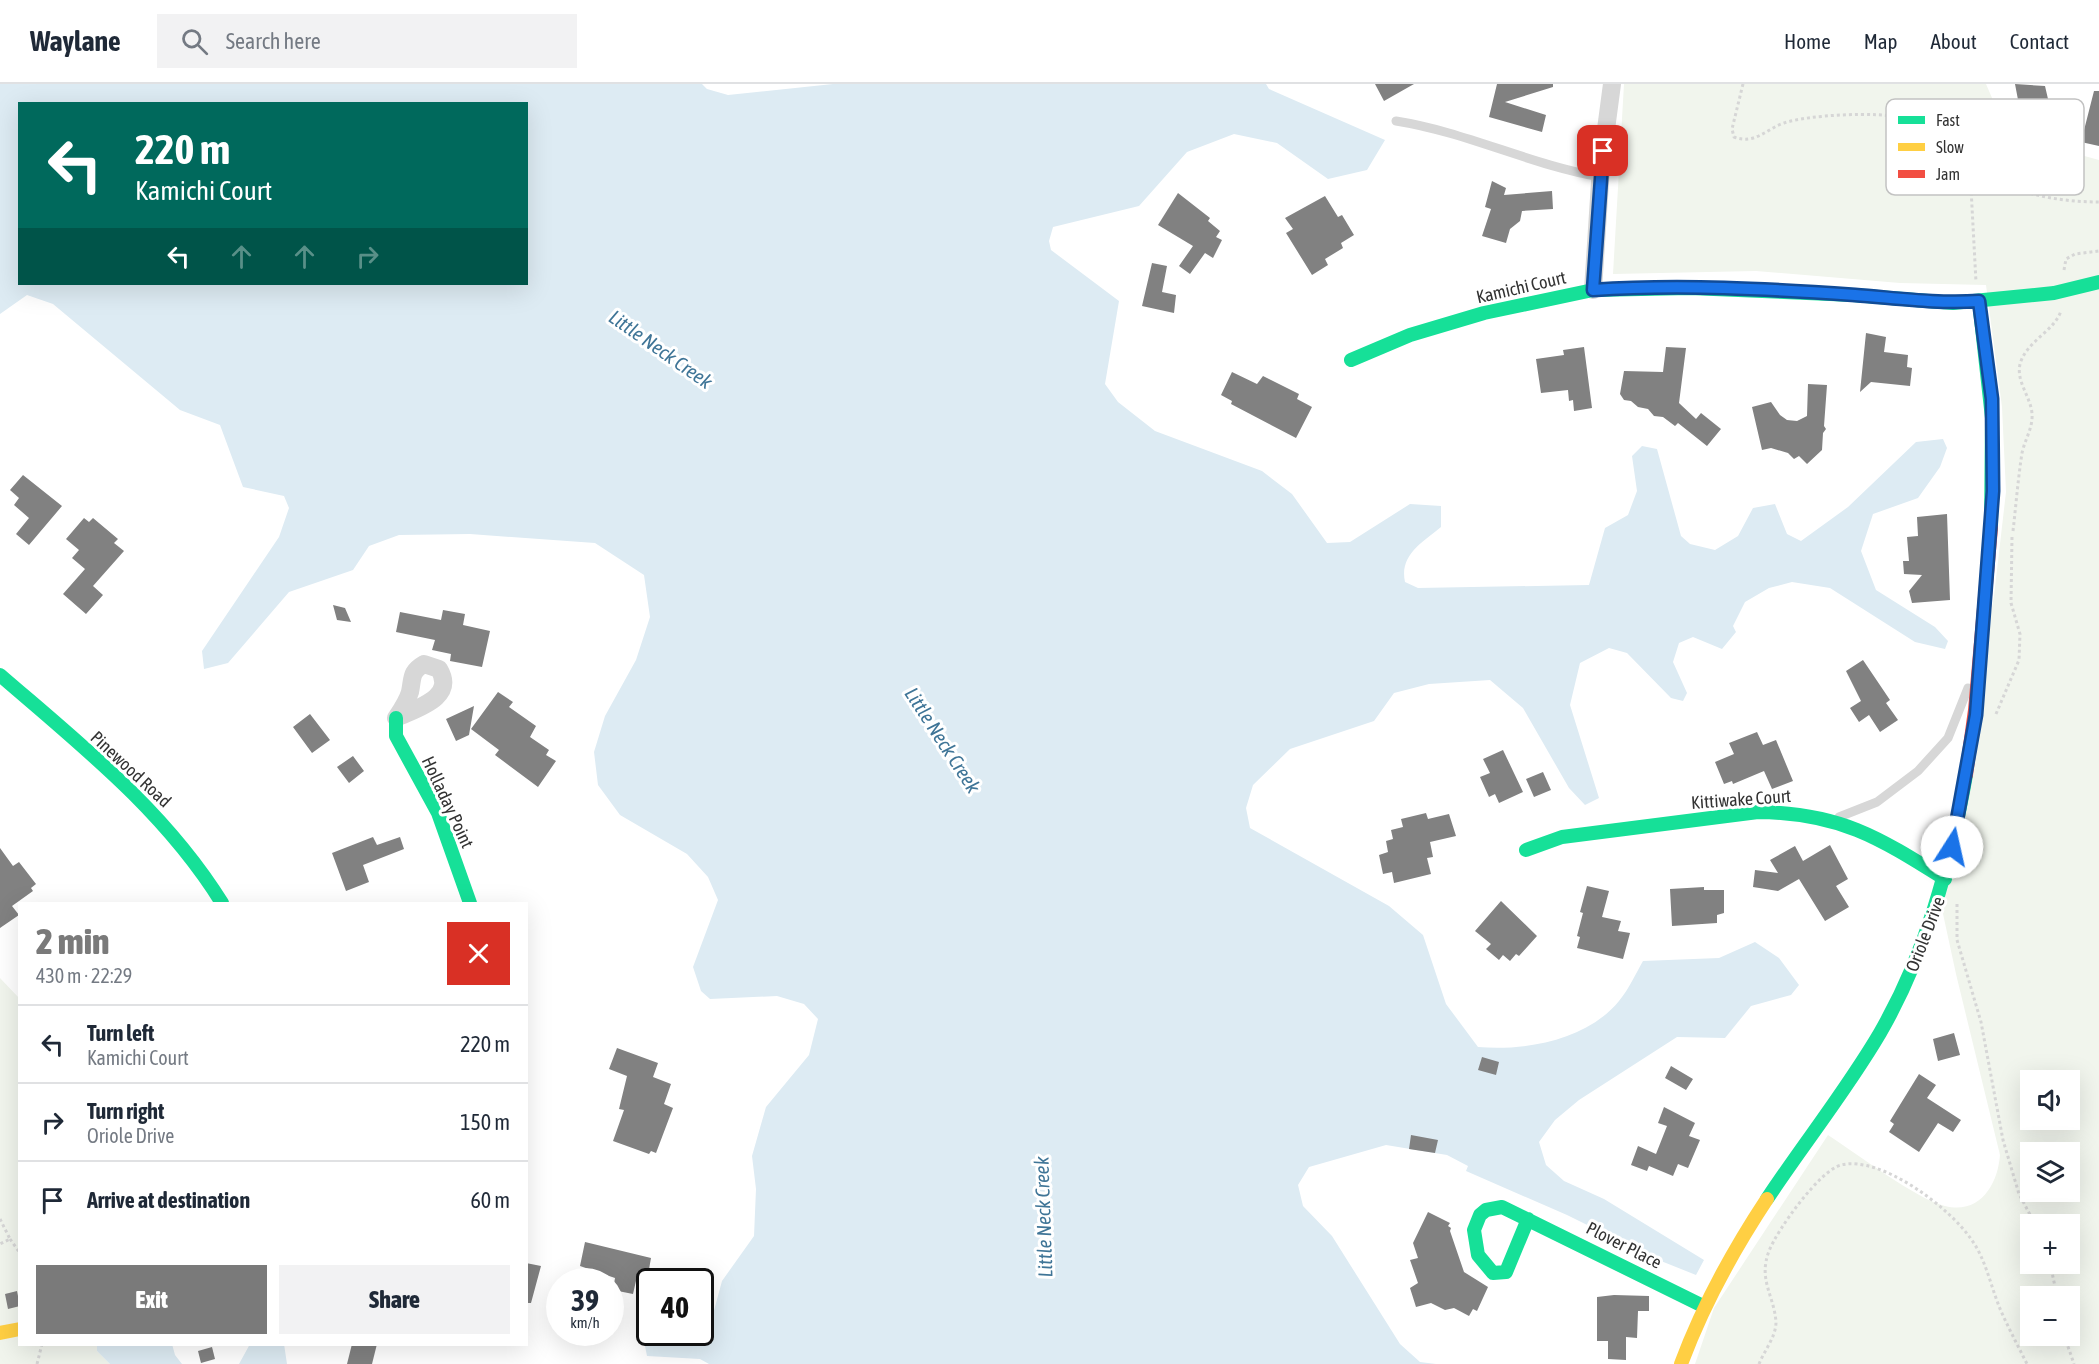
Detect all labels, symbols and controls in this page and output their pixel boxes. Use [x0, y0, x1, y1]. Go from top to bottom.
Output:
search box [157, 14, 577, 68]
text: Waylane [30, 25, 121, 57]
icon: search [178, 25, 211, 58]
text: Search here [226, 28, 321, 54]
text: Home [1784, 29, 1831, 53]
text: Map [1864, 29, 1898, 53]
text: About [1931, 29, 1977, 53]
text: Contact [2010, 29, 2069, 53]
legend [1886, 99, 2084, 195]
text: Fast [1936, 111, 1960, 129]
text: 220 m [135, 125, 230, 173]
pin [1577, 125, 1628, 176]
icon: left [36, 126, 114, 204]
icon: arrive [1586, 134, 1619, 167]
text: Slow [1936, 138, 1964, 156]
text: Jam [1936, 165, 1960, 183]
text: Kamichi Court [135, 175, 272, 206]
icon: left [162, 240, 195, 273]
icon: ahead [225, 240, 258, 273]
icon: ahead [288, 240, 321, 273]
icon: right [351, 240, 384, 273]
street label: Kamichi Court [1474, 266, 1568, 308]
water label: Little Neck Creek [605, 305, 717, 393]
water label: Little Neck Creek [900, 683, 986, 797]
street label: Pinewood Road [86, 726, 176, 812]
street label: Holladay Point [418, 753, 478, 851]
street label: Kittiwake Court [1690, 785, 1792, 813]
position arrow [1920, 815, 1984, 879]
street label: Oriole Drive [1901, 894, 1949, 974]
text: 2 min [36, 920, 110, 962]
button: close [447, 922, 510, 985]
text: 430 m · 22:29 [36, 964, 132, 987]
text: Turn left [87, 1020, 154, 1046]
icon: left [36, 1028, 69, 1061]
text: 220 m [460, 1031, 510, 1057]
text: Kamichi Court [87, 1046, 189, 1069]
map controls [2020, 1070, 2080, 1346]
button: sound [2020, 1070, 2080, 1130]
text: Turn right [87, 1098, 164, 1124]
icon: right [36, 1106, 69, 1139]
text: 150 m [460, 1109, 510, 1135]
text: Oriole Drive [87, 1124, 174, 1147]
button: layers [2020, 1142, 2080, 1202]
water label: Little Neck Creek [1029, 1156, 1057, 1278]
icon: arrive [36, 1184, 69, 1217]
text: Arrive at destination [87, 1187, 250, 1213]
text: 60 m [470, 1187, 510, 1213]
button: + [2020, 1214, 2080, 1274]
street label: Plover Place [1583, 1217, 1665, 1273]
button: Exit [36, 1265, 267, 1334]
button: Share [279, 1265, 510, 1334]
speed limit sign: 40 [636, 1268, 714, 1346]
text: 39 [571, 1283, 599, 1317]
button: − [2020, 1286, 2080, 1346]
text: km/h [570, 1314, 600, 1331]

